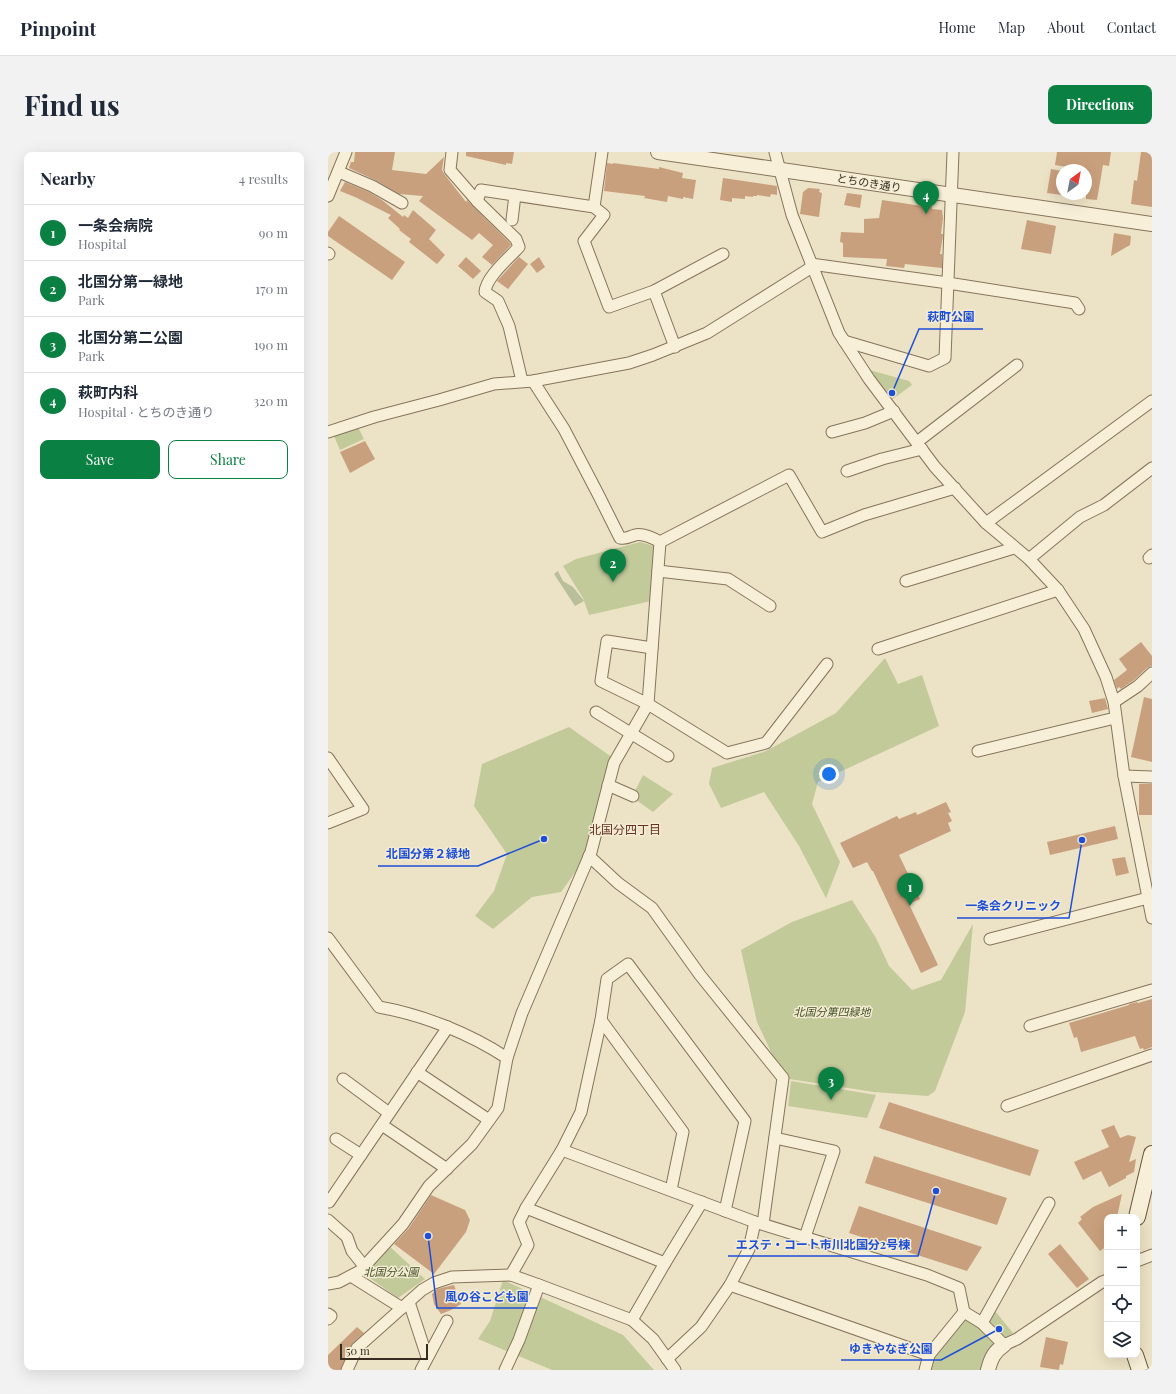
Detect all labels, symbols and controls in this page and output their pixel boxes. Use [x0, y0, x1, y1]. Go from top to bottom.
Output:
text: Pinpoint [20, 15, 96, 41]
text: Home [938, 18, 976, 37]
text: Map [998, 18, 1025, 37]
text: About [1047, 18, 1085, 37]
text: Contact [1107, 18, 1156, 37]
button: Directions [1048, 85, 1152, 124]
text: Find us [24, 86, 120, 123]
north arrow [1056, 164, 1092, 200]
text: Nearby [40, 167, 95, 189]
text: 4 results [239, 170, 288, 187]
street label: とちのき通り [835, 170, 903, 195]
pin: 4 [913, 181, 939, 214]
text: 一条会病院 [78, 215, 153, 235]
text: 1 [51, 224, 55, 241]
text: 90 m [259, 224, 288, 241]
text: Hospital [78, 235, 127, 252]
text: 北国分第一緑地 [78, 271, 183, 291]
text: 2 [50, 280, 56, 297]
text: 170 m [255, 280, 288, 297]
text: Park [78, 291, 105, 308]
callout: 萩町公園 [919, 305, 983, 329]
text: 萩町公園 [927, 308, 975, 324]
text: 北国分第二公園 [78, 327, 183, 347]
text: 3 [50, 336, 56, 353]
text: 190 m [254, 336, 288, 353]
text: Park [78, 347, 105, 364]
text: 萩町内科 [78, 382, 138, 402]
text: 4 [50, 392, 56, 409]
text: 320 m [253, 392, 288, 409]
text: Hospital · とちのき通り [78, 403, 214, 420]
button: Save [40, 440, 160, 479]
button: Share [168, 440, 288, 479]
pin: 2 [600, 549, 626, 582]
your location [819, 764, 839, 784]
district label: 北国分四丁目 [589, 821, 661, 837]
callout: 北国分第２緑地 [378, 842, 478, 866]
text: 北国分第２緑地 [386, 845, 470, 861]
pin: 1 [897, 873, 923, 906]
callout: 一条会クリニック [957, 894, 1069, 918]
text: 一条会クリニック [965, 897, 1061, 913]
park label: 北国分第四緑地 [794, 1004, 871, 1019]
pin: 3 [818, 1067, 844, 1100]
map controls [1104, 1214, 1140, 1358]
button: + [1104, 1214, 1140, 1250]
callout: エステ・コート市川北国分2号棟 [728, 1232, 918, 1256]
text: エステ・コート市川北国分2号棟 [736, 1236, 910, 1252]
button: − [1104, 1250, 1140, 1286]
park label: 北国分公園 [364, 1264, 420, 1279]
callout: 風の谷こども園 [437, 1284, 537, 1308]
button: locate [1104, 1286, 1140, 1322]
text: 風の谷こども園 [445, 1288, 529, 1304]
button: layers [1104, 1322, 1140, 1358]
callout: ゆきやなぎ公園 [841, 1336, 941, 1360]
text: ゆきやなぎ公園 [849, 1340, 933, 1356]
scale bar [340, 1342, 428, 1361]
text: 50 m [346, 1343, 370, 1358]

